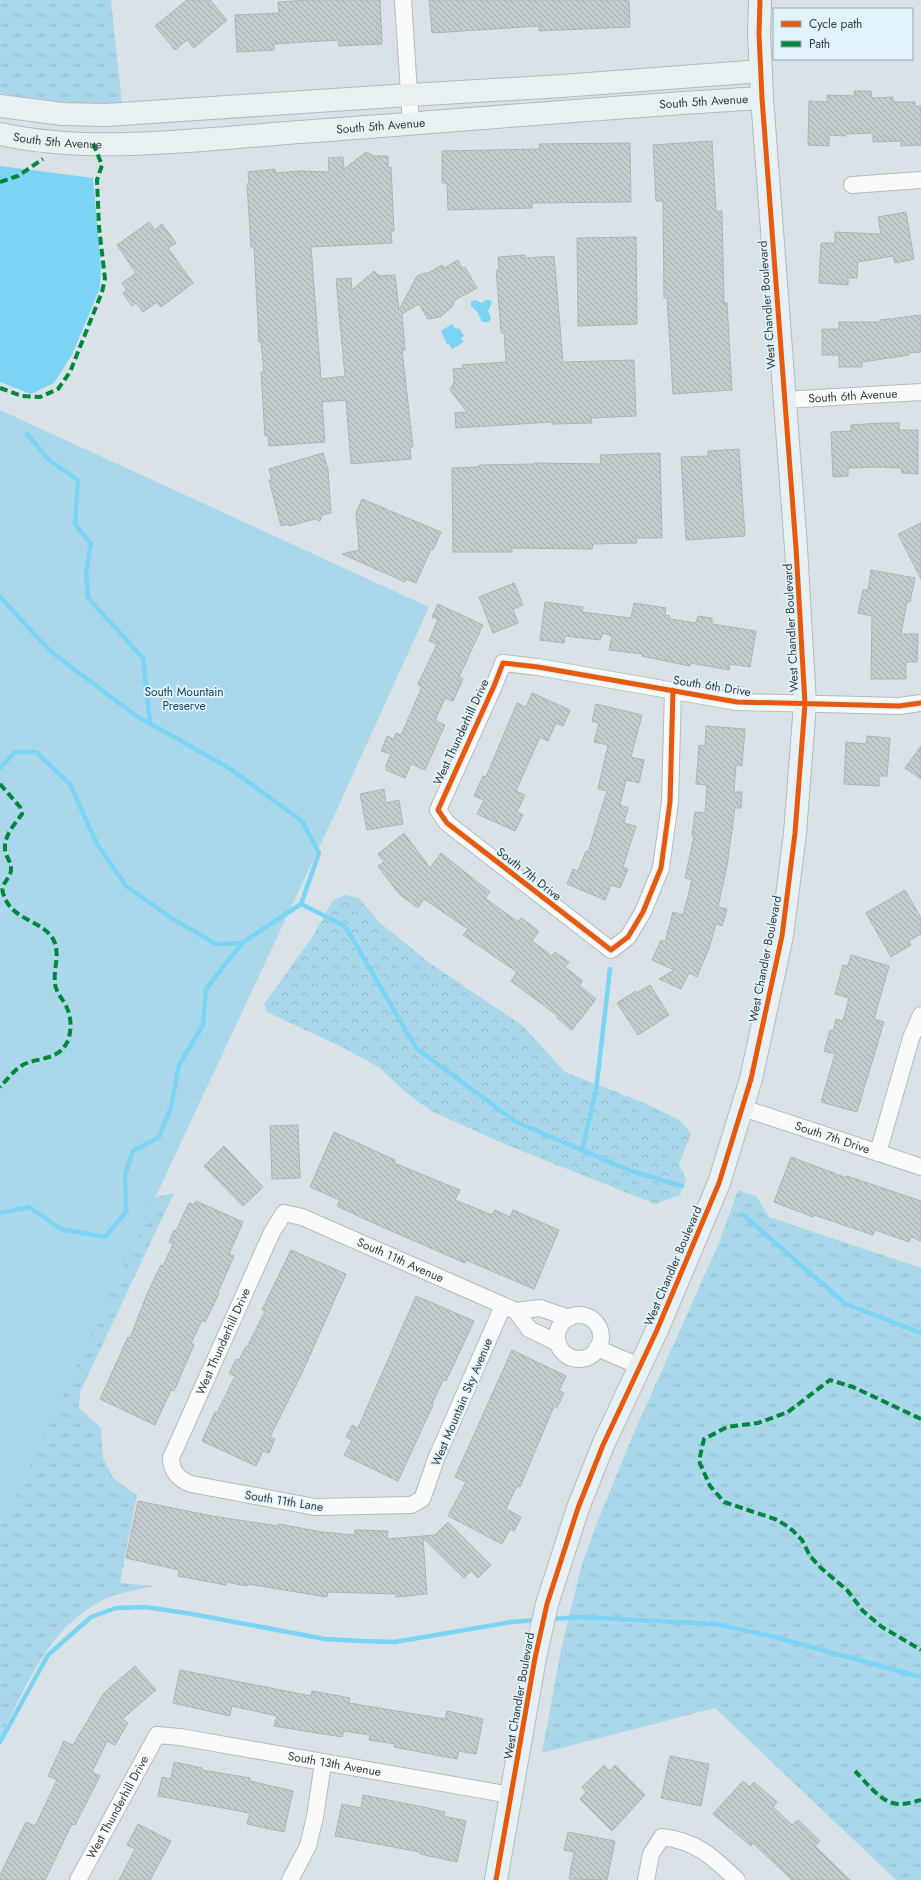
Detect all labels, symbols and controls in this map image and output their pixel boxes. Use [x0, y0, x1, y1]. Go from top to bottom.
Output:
legend [773, 8, 913, 60]
text: Cycle path [809, 15, 862, 33]
text: Path [809, 35, 830, 53]
street label: South 5th Avenue [659, 90, 749, 114]
street label: South 5th Avenue [335, 114, 426, 138]
street label: South 5th Avenue [12, 128, 102, 153]
street label: West Chandler Boulevard [754, 240, 780, 370]
street label: South 6th Avenue [808, 384, 898, 408]
street label: West Chandler Boulevard [779, 563, 803, 693]
street label: South 6th Drive [672, 671, 752, 701]
street label: West Thunderhill Drive [428, 676, 494, 788]
park label: South Mountain Preserve [144, 683, 224, 715]
street label: South 7th Drive [493, 843, 565, 905]
street label: West Chandler Boulevard [744, 894, 786, 1024]
street label: South 7th Drive [792, 1117, 872, 1158]
street label: West Chandler Boulevard [640, 1203, 706, 1329]
street label: South 11th Avenue [354, 1233, 447, 1287]
street label: West Thunderhill Drive [191, 1285, 255, 1398]
street label: West Mountain Sky Avenue [427, 1335, 497, 1469]
street label: South 11th Lane [243, 1486, 325, 1516]
street label: West Chandler Boulevard [499, 1631, 539, 1761]
street label: South 13th Avenue [286, 1747, 383, 1781]
street label: West Thunderhill Drive [82, 1752, 153, 1862]

